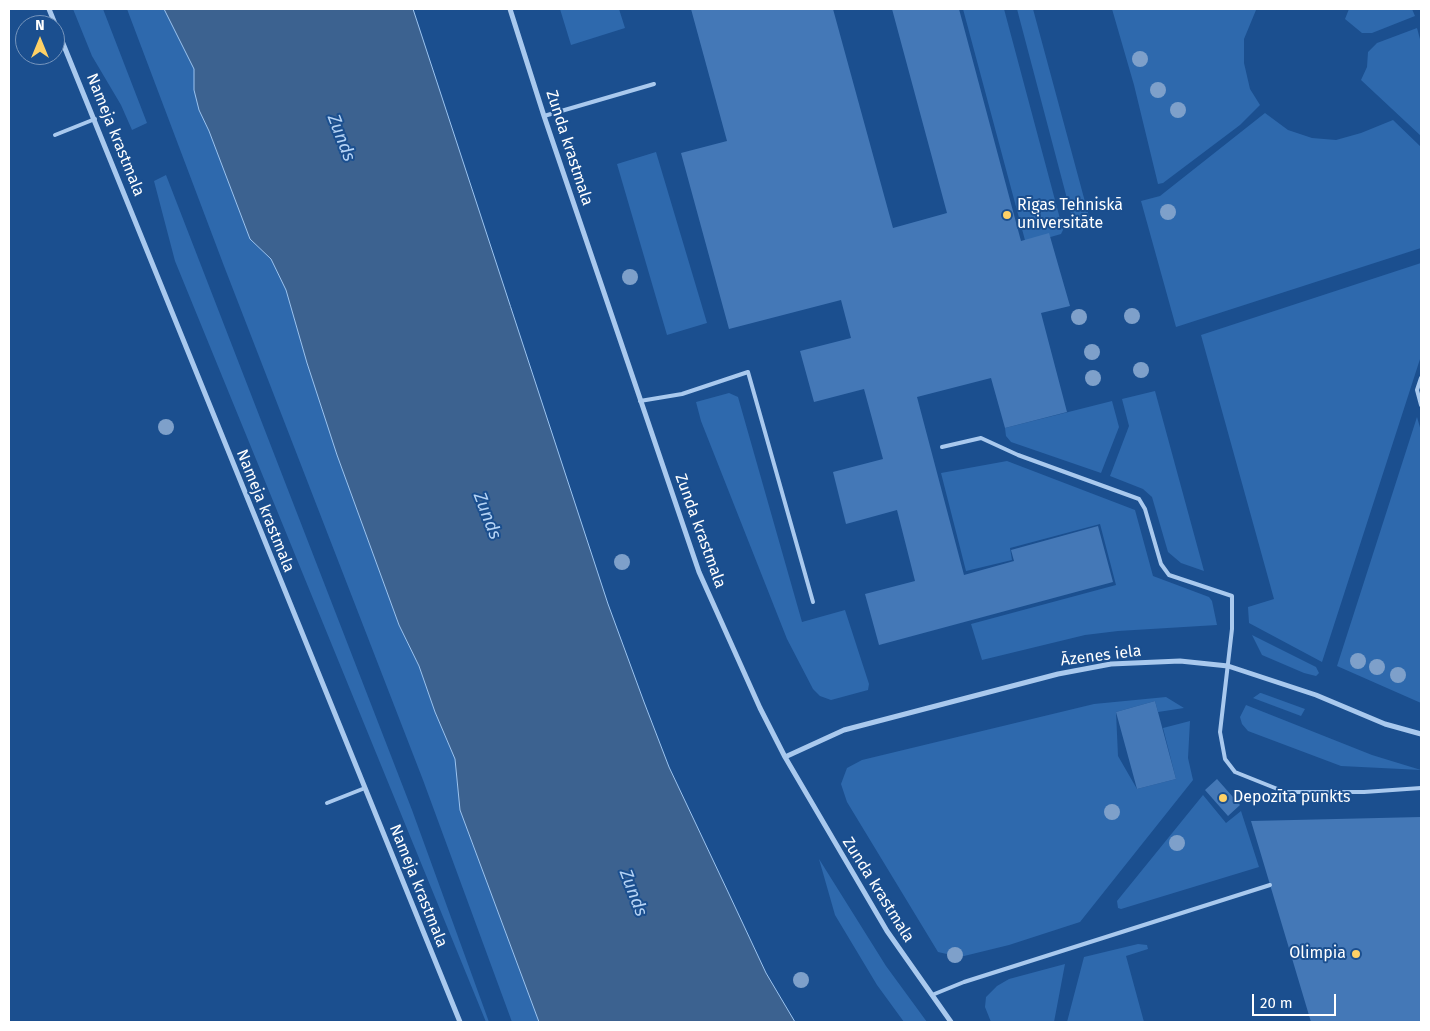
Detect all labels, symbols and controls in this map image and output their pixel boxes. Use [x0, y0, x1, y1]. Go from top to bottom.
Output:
north arrow [15, 15, 65, 65]
text: N [35, 17, 45, 34]
street label: Nameja krastmala [82, 71, 148, 199]
street label: Zunda krastmala [541, 88, 597, 208]
water label: Zunds [322, 111, 360, 165]
place label: Rīgas Tehniskā universitāte [1017, 196, 1123, 234]
marker: Rīgas Tehniskā universitāte [1001, 209, 1013, 221]
street label: Nameja krastmala [232, 447, 298, 575]
street label: Zunda krastmala [670, 471, 730, 591]
water label: Zunds [468, 489, 506, 543]
street label: Āzenes iela [1060, 642, 1142, 670]
place label: Depozīta punkts [1233, 788, 1351, 808]
marker: Depozīta punkts [1217, 792, 1229, 804]
street label: Nameja krastmala [385, 822, 451, 950]
street label: Zunda krastmala [838, 834, 918, 946]
water label: Zunds [614, 866, 652, 920]
place label: Olimpia [1289, 944, 1346, 964]
marker: Olimpia [1350, 948, 1362, 960]
scale bar [1255, 984, 1339, 1016]
text: 20 m [1260, 994, 1293, 1012]

